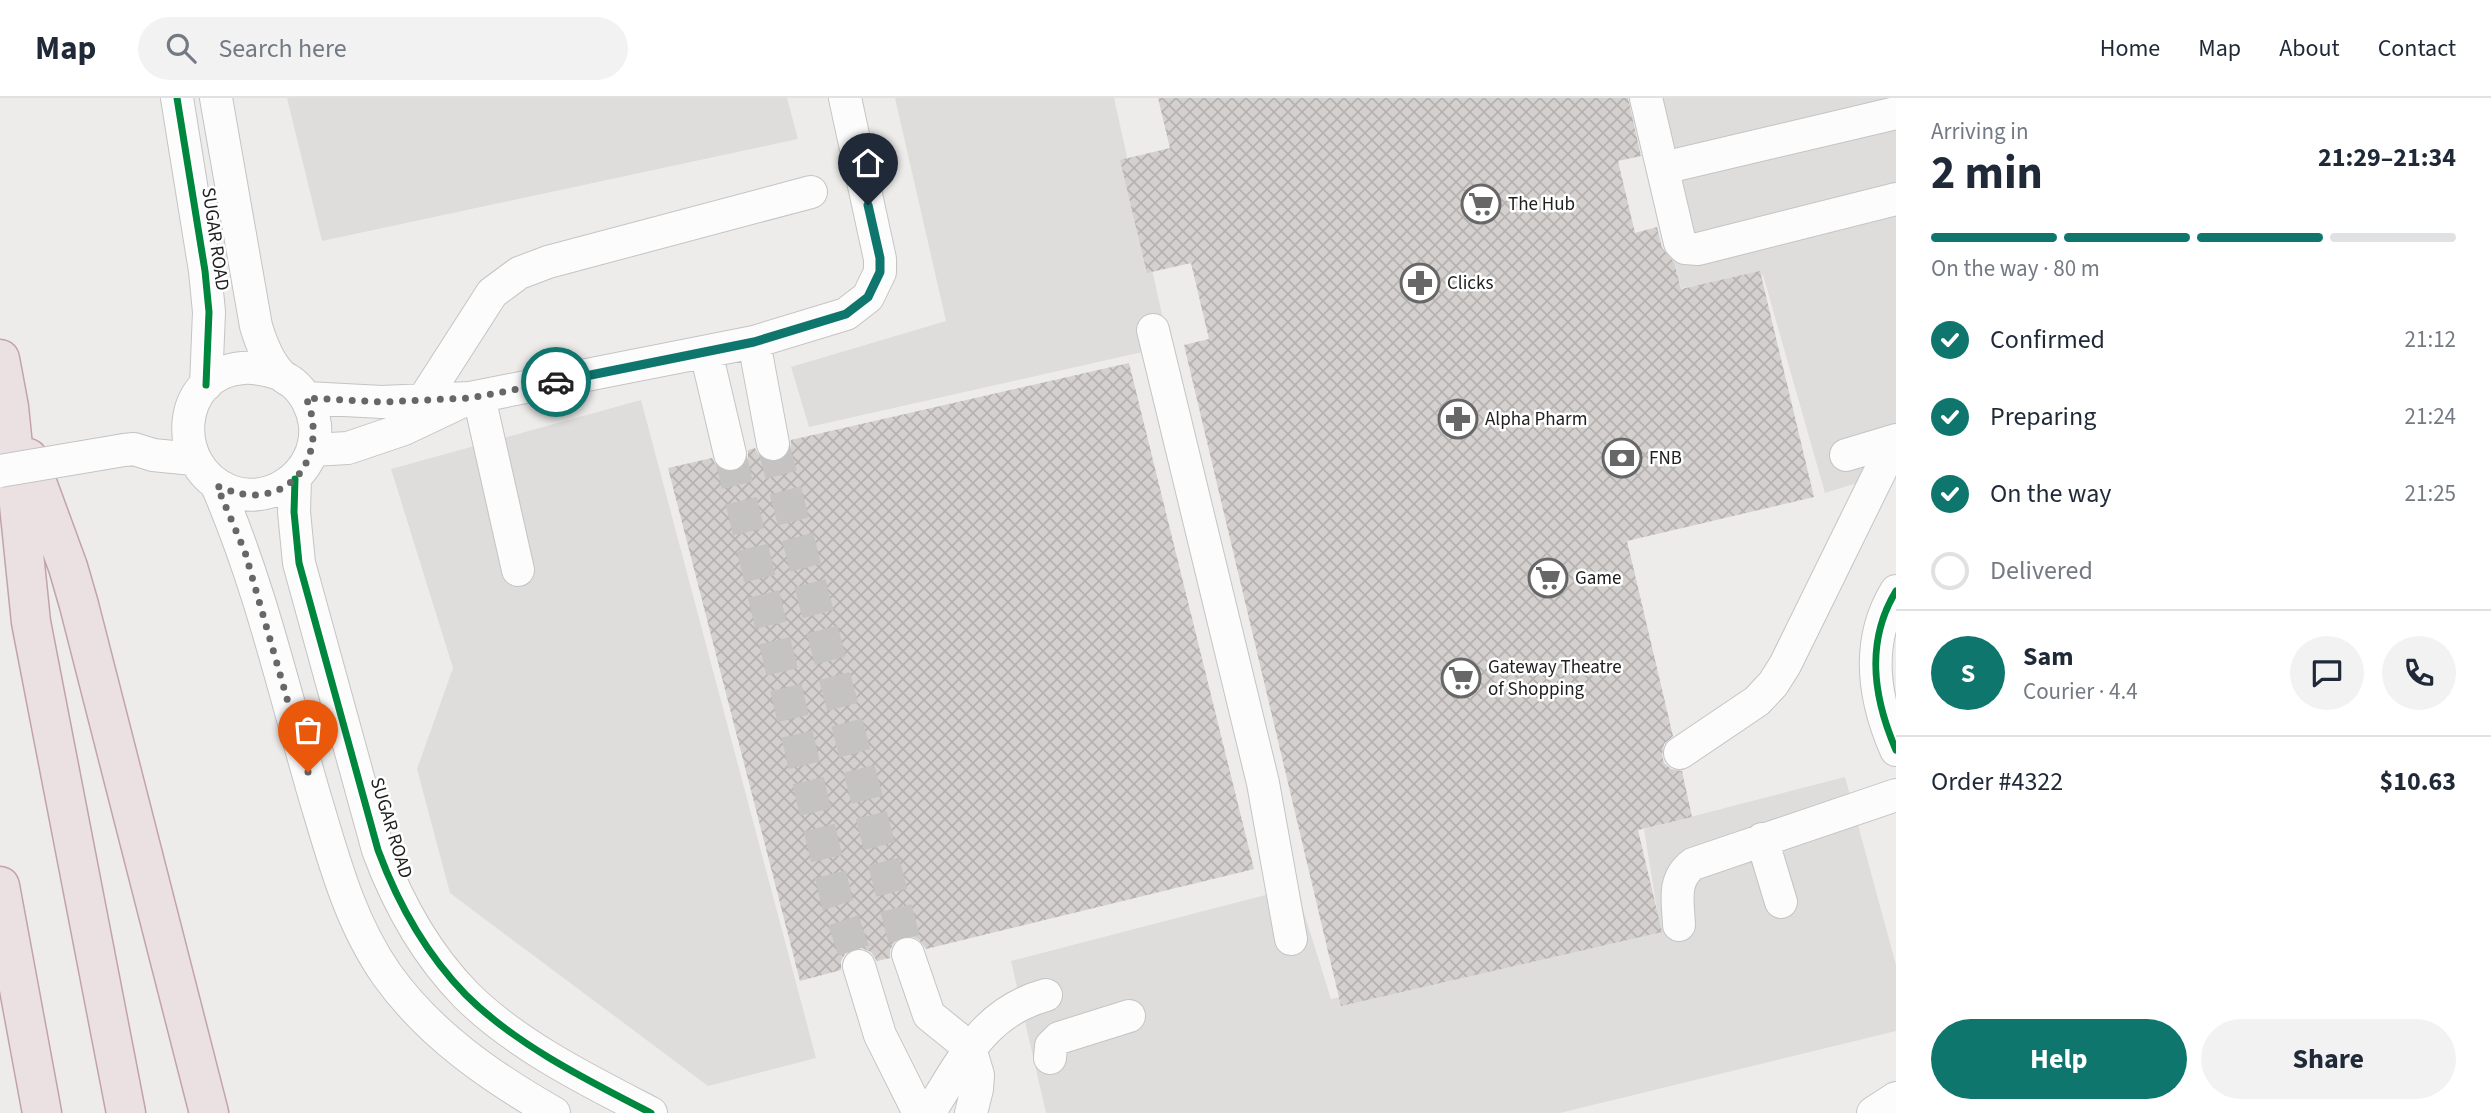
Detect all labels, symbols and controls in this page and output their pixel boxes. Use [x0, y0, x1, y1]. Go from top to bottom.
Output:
search box [138, 17, 628, 80]
text: Map [35, 25, 96, 72]
icon: search [162, 29, 200, 67]
text: Search here [218, 30, 347, 67]
text: Home [2100, 31, 2160, 66]
text: Map [2198, 31, 2241, 66]
text: About [2279, 31, 2340, 66]
text: Contact [2378, 31, 2456, 66]
text: Arriving in [1931, 115, 2029, 148]
pin [838, 133, 898, 205]
text: 21:29–21:34 [2318, 139, 2456, 176]
text: 2 min [1931, 141, 2043, 206]
icon: home [849, 144, 887, 182]
supermarket icon: The Hub [1460, 183, 1502, 225]
street label: SUGAR ROAD [194, 186, 236, 292]
place label: The Hub [1508, 191, 1575, 218]
text: On the way · 80 m [1931, 252, 2100, 285]
pharmacy icon: Clicks [1399, 262, 1441, 304]
place label: Clicks [1447, 270, 1493, 297]
icon: check [1931, 321, 1969, 359]
text: Confirmed [1990, 321, 2105, 358]
text: 21:12 [2405, 323, 2456, 356]
courier [521, 347, 591, 417]
icon: car [537, 363, 575, 401]
pharmacy icon: Alpha Pharm [1437, 398, 1479, 440]
icon: check [1931, 398, 1969, 436]
text: Preparing [1990, 398, 2096, 435]
text: 21:24 [2405, 400, 2456, 433]
place label: Alpha Pharm [1485, 406, 1587, 433]
bank icon: FNB [1601, 437, 1643, 479]
place label: FNB [1649, 445, 1682, 472]
icon: check [1931, 475, 1969, 513]
text: On the way [1990, 475, 2111, 512]
text: 21:25 [2405, 477, 2456, 510]
text: Delivered [1990, 552, 2093, 589]
supermarket icon: Game [1527, 557, 1569, 599]
place label: Game [1575, 565, 1621, 592]
button: chat [2290, 636, 2364, 710]
button: phone [2382, 636, 2456, 710]
text: Sam [2023, 638, 2073, 675]
place label: Gateway Theatre of Shopping [1488, 654, 1622, 703]
text: S [1961, 655, 1975, 692]
supermarket icon: Gateway Theatre of Shopping [1440, 657, 1482, 699]
text: Courier · 4.4 [2023, 675, 2138, 708]
pin [278, 700, 338, 772]
icon: bag [289, 711, 327, 749]
text: Order #4322 [1931, 763, 2063, 800]
text: $10.63 [2380, 763, 2456, 800]
street label: SUGAR ROAD [363, 774, 419, 882]
button: Help [1931, 1019, 2187, 1099]
button: Share [2201, 1019, 2456, 1099]

